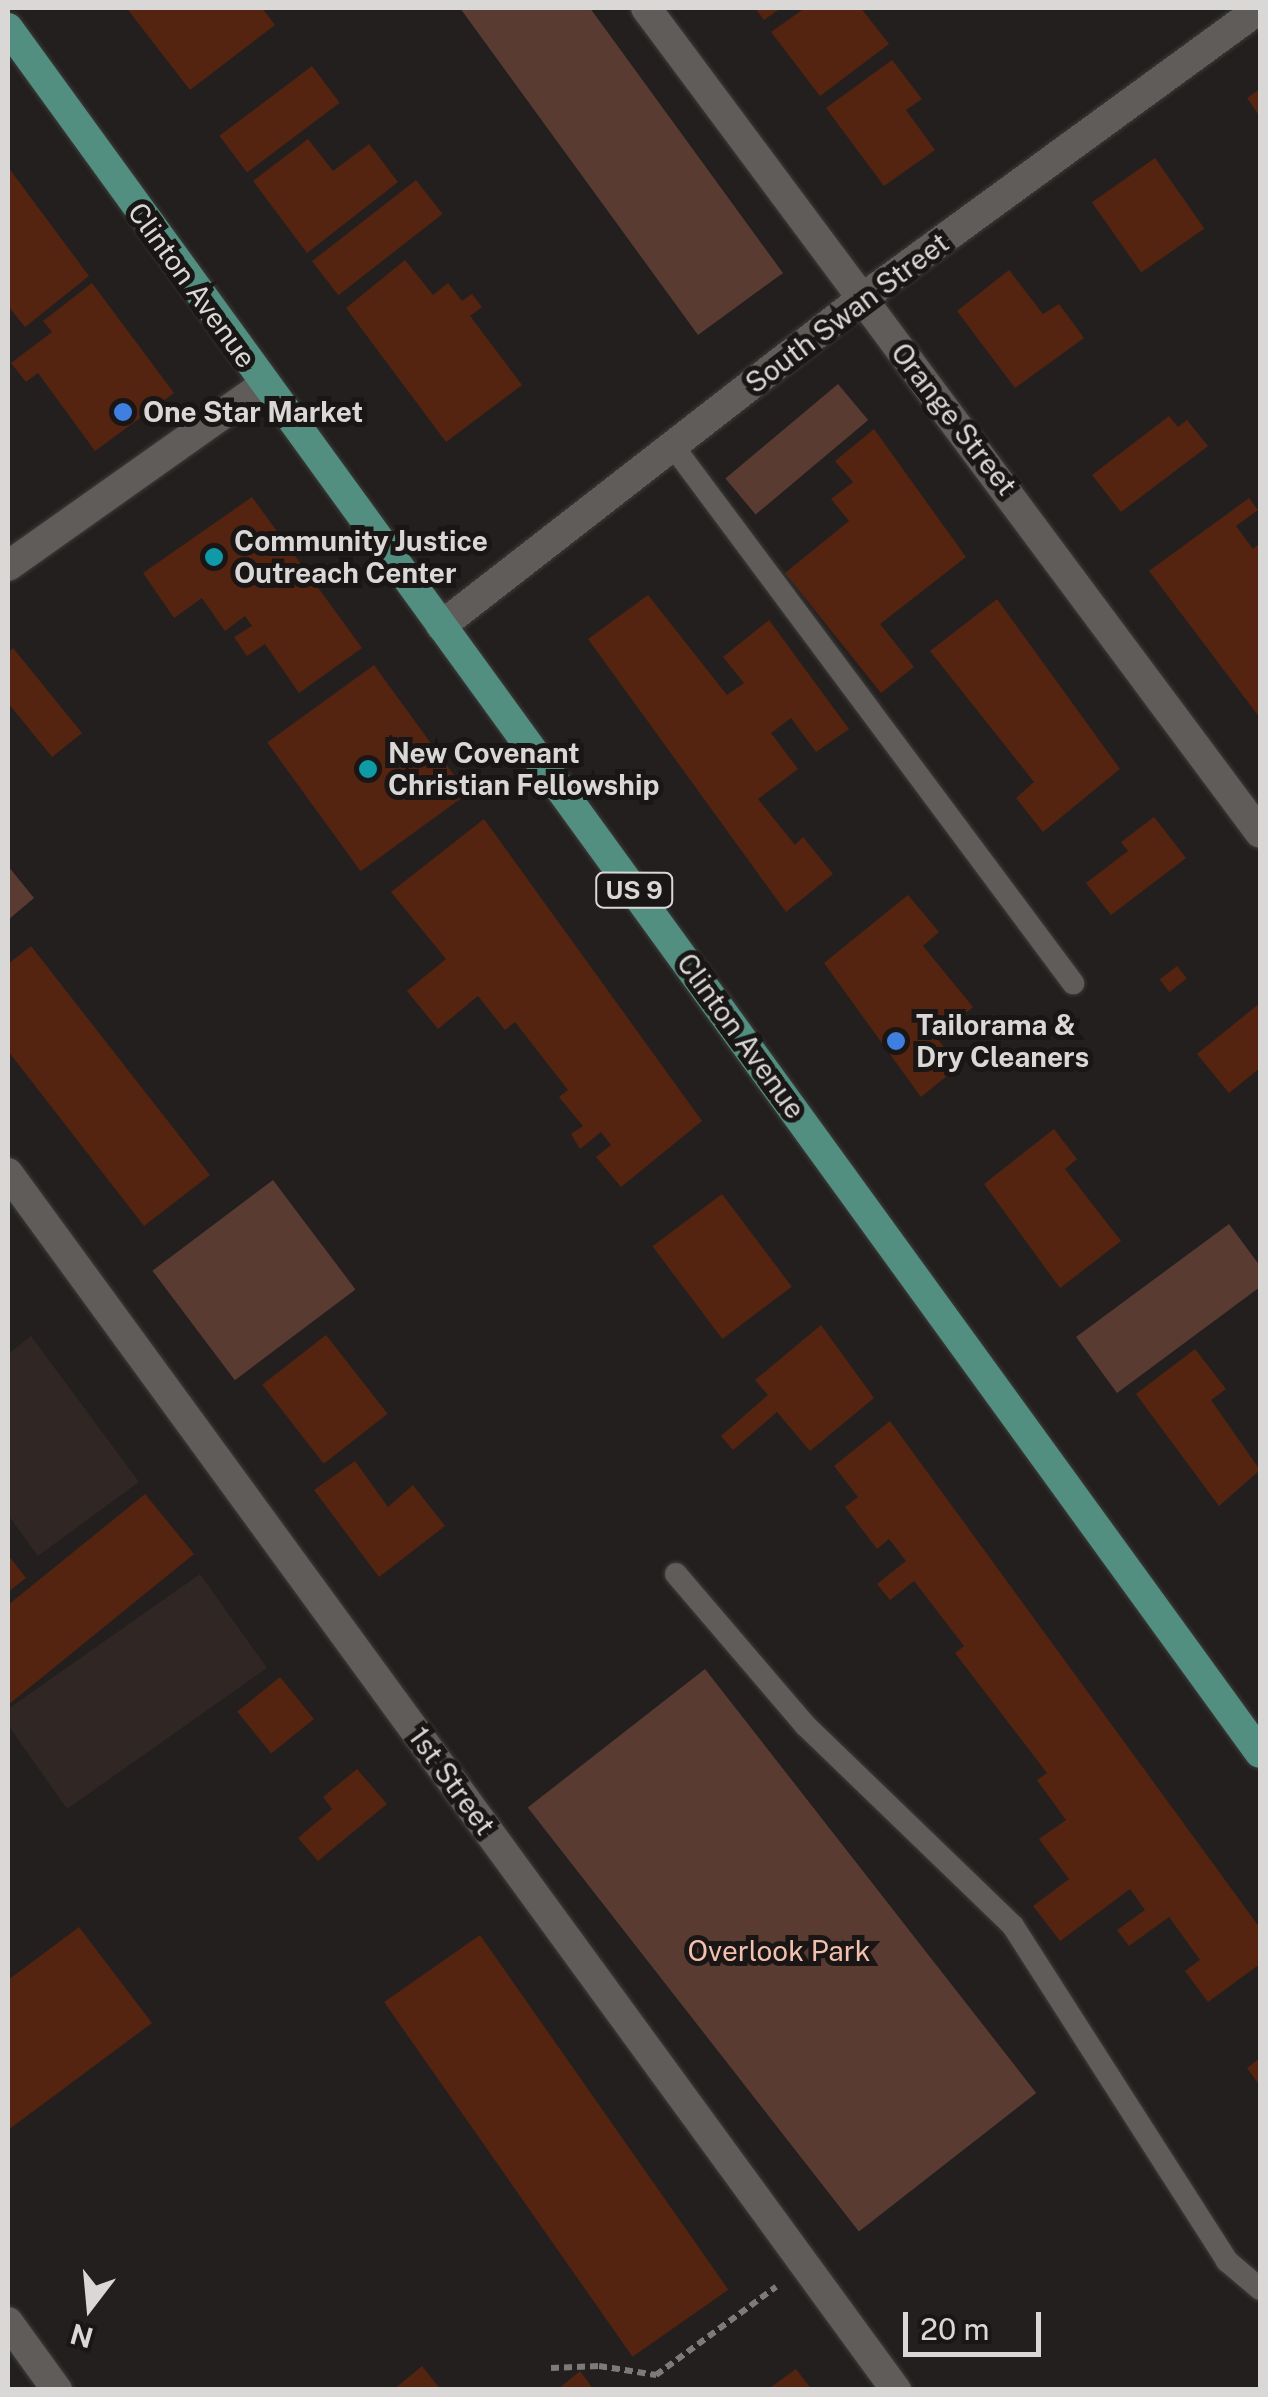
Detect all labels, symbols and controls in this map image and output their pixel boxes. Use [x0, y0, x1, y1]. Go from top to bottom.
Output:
street label: Clinton Avenue [121, 196, 263, 374]
street label: South Swan Street [739, 226, 955, 400]
street label: Orange Street [884, 336, 1024, 502]
place label: One Star Market [143, 395, 363, 429]
marker: One Star Market [112, 401, 134, 423]
place label: Community Justice Outreach Center [234, 524, 488, 590]
marker: Community Justice Outreach Center [203, 546, 225, 568]
place label: New Covenant Christian Fellowship [388, 736, 659, 802]
marker: New Covenant Christian Fellowship [357, 758, 379, 780]
road number: US 9 [594, 870, 674, 910]
street label: Clinton Avenue [670, 947, 812, 1125]
place label: Tailorama & Dry Cleaners [916, 1008, 1089, 1074]
marker: Tailorama & Dry Cleaners [885, 1030, 907, 1052]
street label: 1st Street [402, 1721, 502, 1841]
park label: Overlook Park [688, 1934, 870, 1968]
north arrow [40, 2257, 140, 2357]
scale bar [908, 2292, 1046, 2354]
text: 20 m [920, 2311, 989, 2347]
text: N [67, 2317, 97, 2355]

